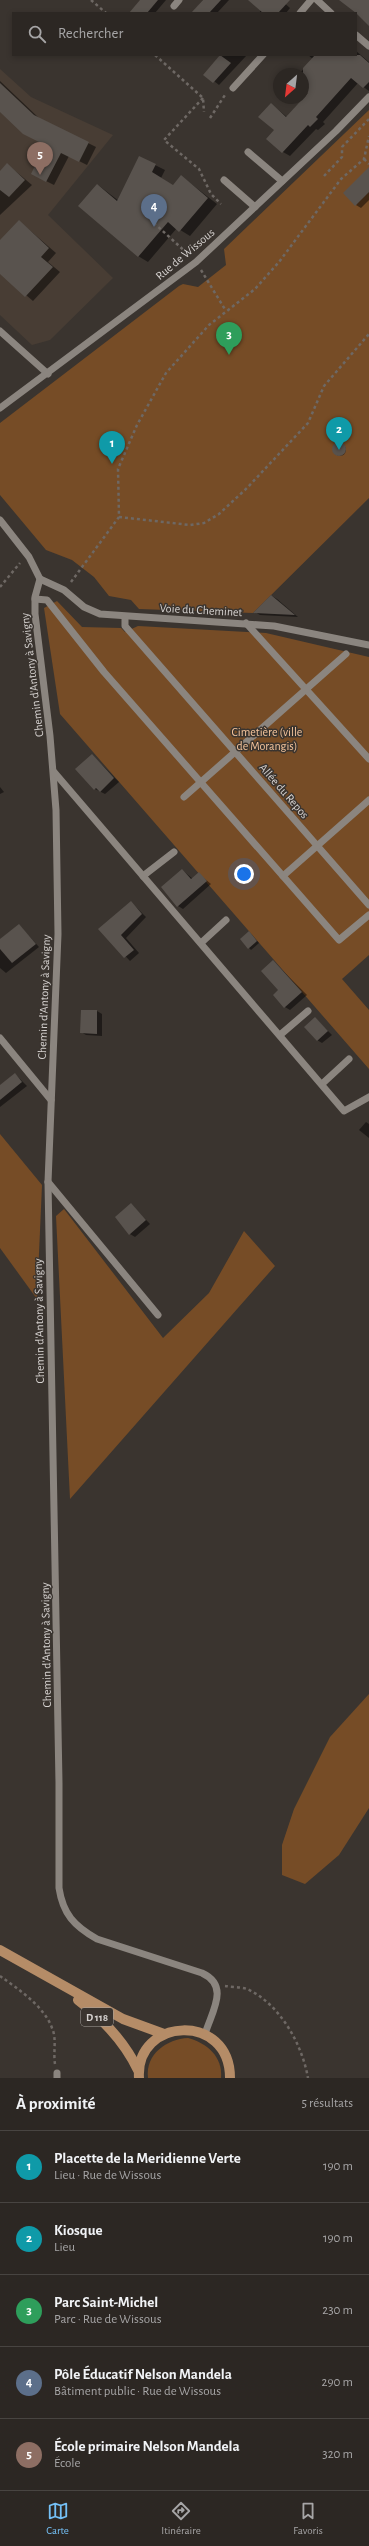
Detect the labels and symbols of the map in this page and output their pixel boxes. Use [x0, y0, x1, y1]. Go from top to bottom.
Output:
north arrow [273, 68, 309, 104]
pin: 5 [27, 142, 53, 175]
pin: 4 [141, 194, 167, 227]
street label: Rue de Wissous [153, 226, 217, 282]
pin: 3 [216, 322, 242, 355]
pin: 2 [326, 417, 352, 450]
pin: 1 [99, 431, 125, 464]
street label: Voie du Cheminet [159, 602, 243, 618]
street label: Chemin d'Antony à Savigny [18, 612, 47, 738]
park label: Cimetière (ville de Morangis) [232, 726, 302, 752]
street label: Allée du Repos [257, 761, 311, 821]
your location [234, 864, 254, 884]
street label: Chemin d'Antony à Savigny [36, 934, 53, 1060]
street label: Chemin d'Antony à Savigny [32, 1258, 47, 1384]
street label: Chemin d'Antony à Savigny [39, 1582, 54, 1708]
road number: D 118 [81, 2008, 113, 2026]

